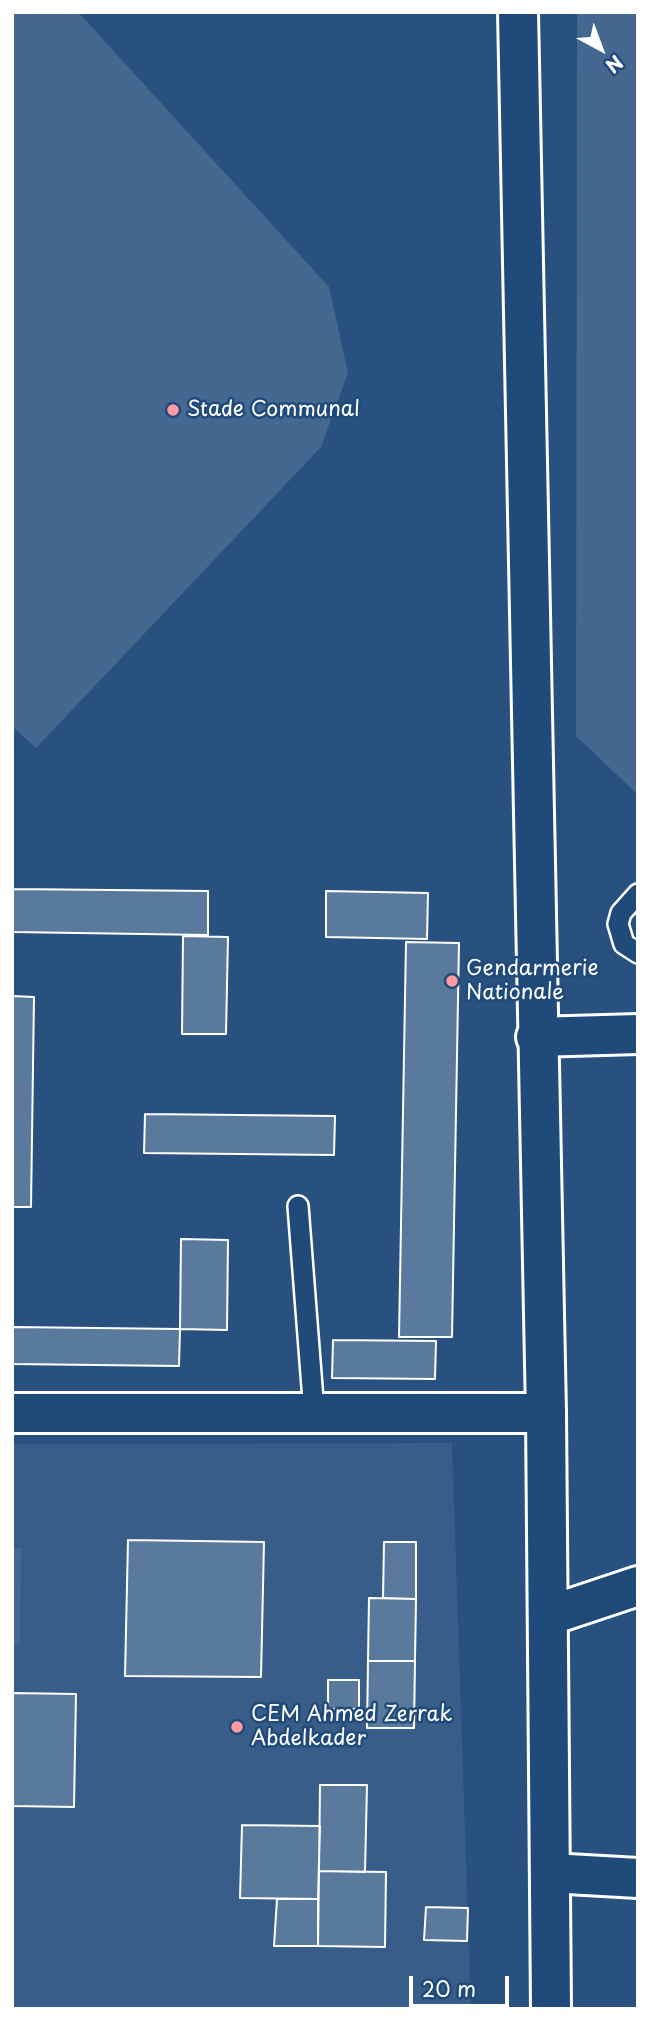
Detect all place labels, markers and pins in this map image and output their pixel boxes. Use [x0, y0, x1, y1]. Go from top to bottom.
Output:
place label: Stade Communal [187, 397, 360, 423]
marker: Stade Communal [165, 402, 181, 418]
place label: Gendarmerie Nationale [466, 956, 599, 1006]
marker: Gendarmerie Nationale [444, 973, 460, 989]
place label: CEM Ahmed Zerrak Abdelkader [251, 1702, 452, 1752]
marker: CEM Ahmed Zerrak Abdelkader [229, 1719, 245, 1735]

